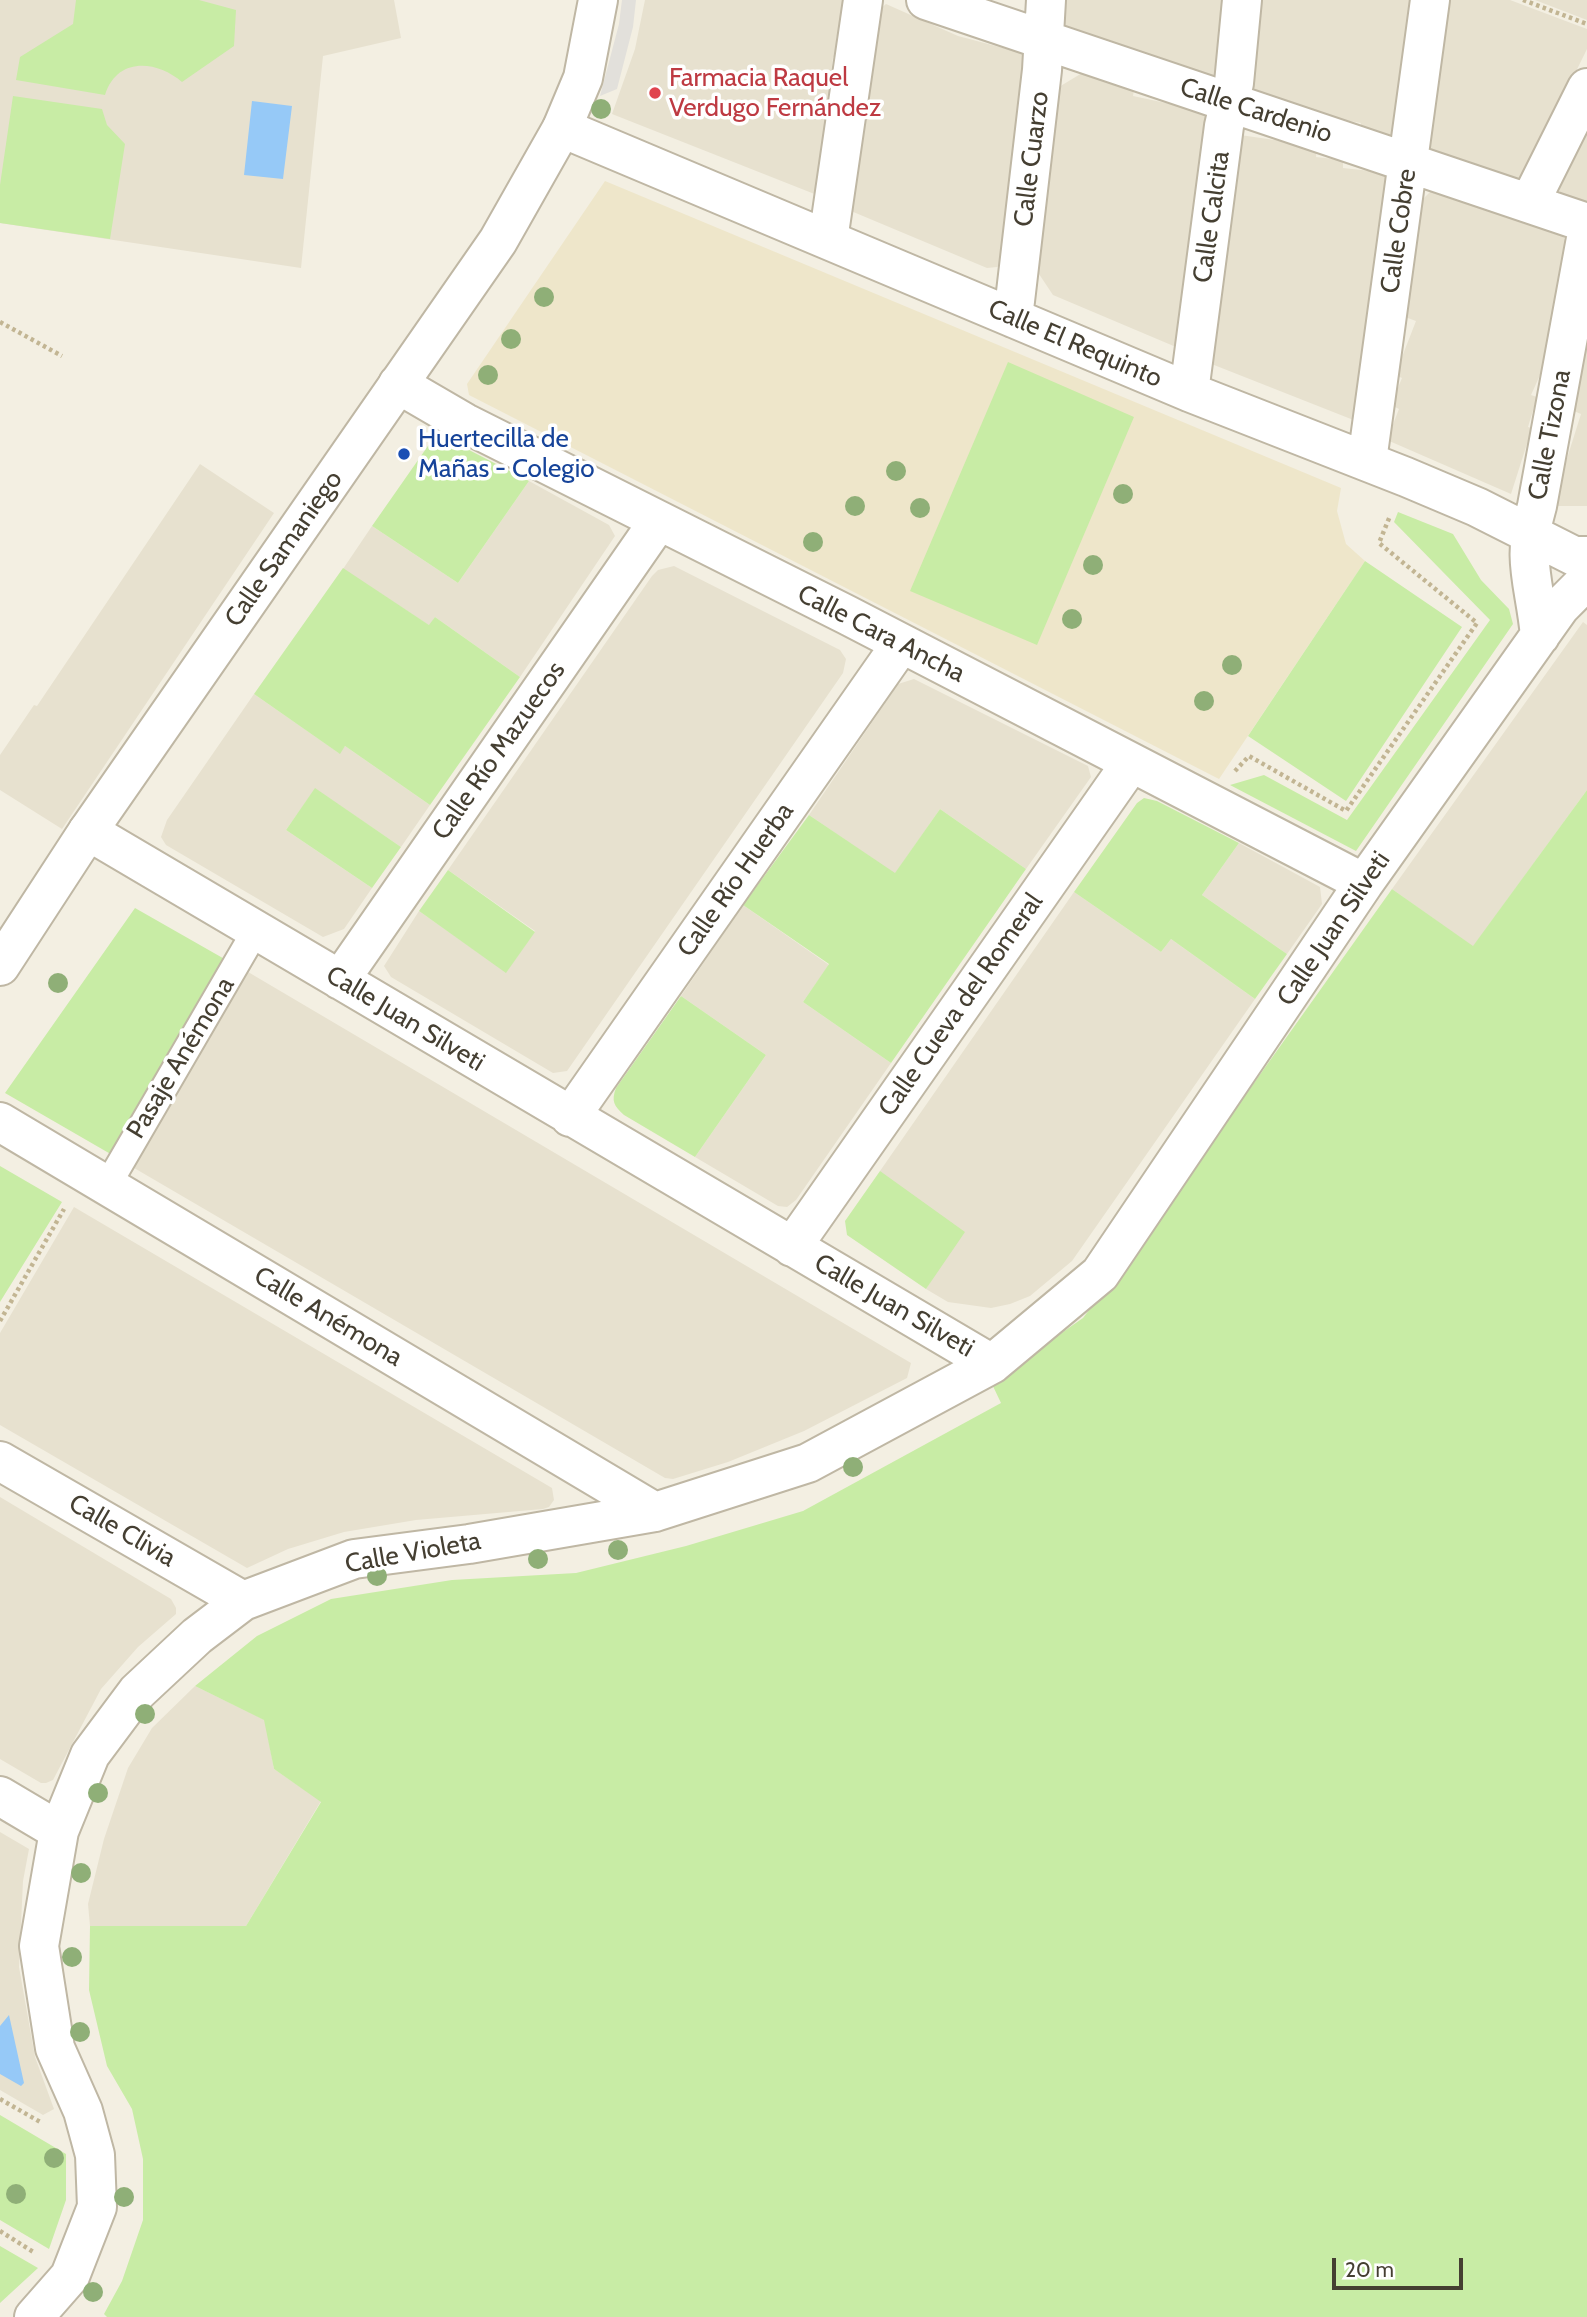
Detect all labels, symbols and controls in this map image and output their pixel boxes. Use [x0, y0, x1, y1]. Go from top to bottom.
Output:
place label: Farmacia Raquel Verdugo Fernández [669, 62, 881, 124]
street label: Calle Cardenio [1176, 72, 1336, 150]
marker: Farmacia Raquel Verdugo Fernández [647, 85, 663, 101]
street label: Calle Cuarzo [1008, 90, 1056, 228]
street label: Calle Calcita [1187, 149, 1237, 285]
street label: Calle Cobre [1375, 167, 1423, 295]
street label: Calle El Requinto [983, 293, 1167, 395]
street label: Calle Tizona [1522, 367, 1578, 503]
place label: Huertecilla de Mañas - Colegio [418, 423, 594, 485]
marker: Huertecilla de Mañas - Colegio [396, 446, 412, 462]
street label: Calle Samaniego [219, 465, 349, 633]
street label: Calle Cara Ancha [792, 578, 970, 690]
street label: Calle Río Mazuecos [426, 656, 572, 846]
street label: Calle Río Huerba [671, 797, 801, 963]
street label: Calle Juan Silveti [1271, 846, 1397, 1012]
street label: Calle Cueva del Romeral [872, 887, 1050, 1123]
street label: Calle Juan Silveti [320, 959, 490, 1079]
street label: Pasaje Anémona [121, 972, 241, 1144]
street label: Calle Juan Silveti [809, 1248, 979, 1364]
street label: Calle Anémona [248, 1260, 408, 1374]
street label: Calle Clivia [63, 1488, 181, 1574]
street label: Calle Violeta [343, 1526, 483, 1580]
scale bar [1335, 2244, 1466, 2288]
text: 20 m [1345, 2257, 1394, 2282]

